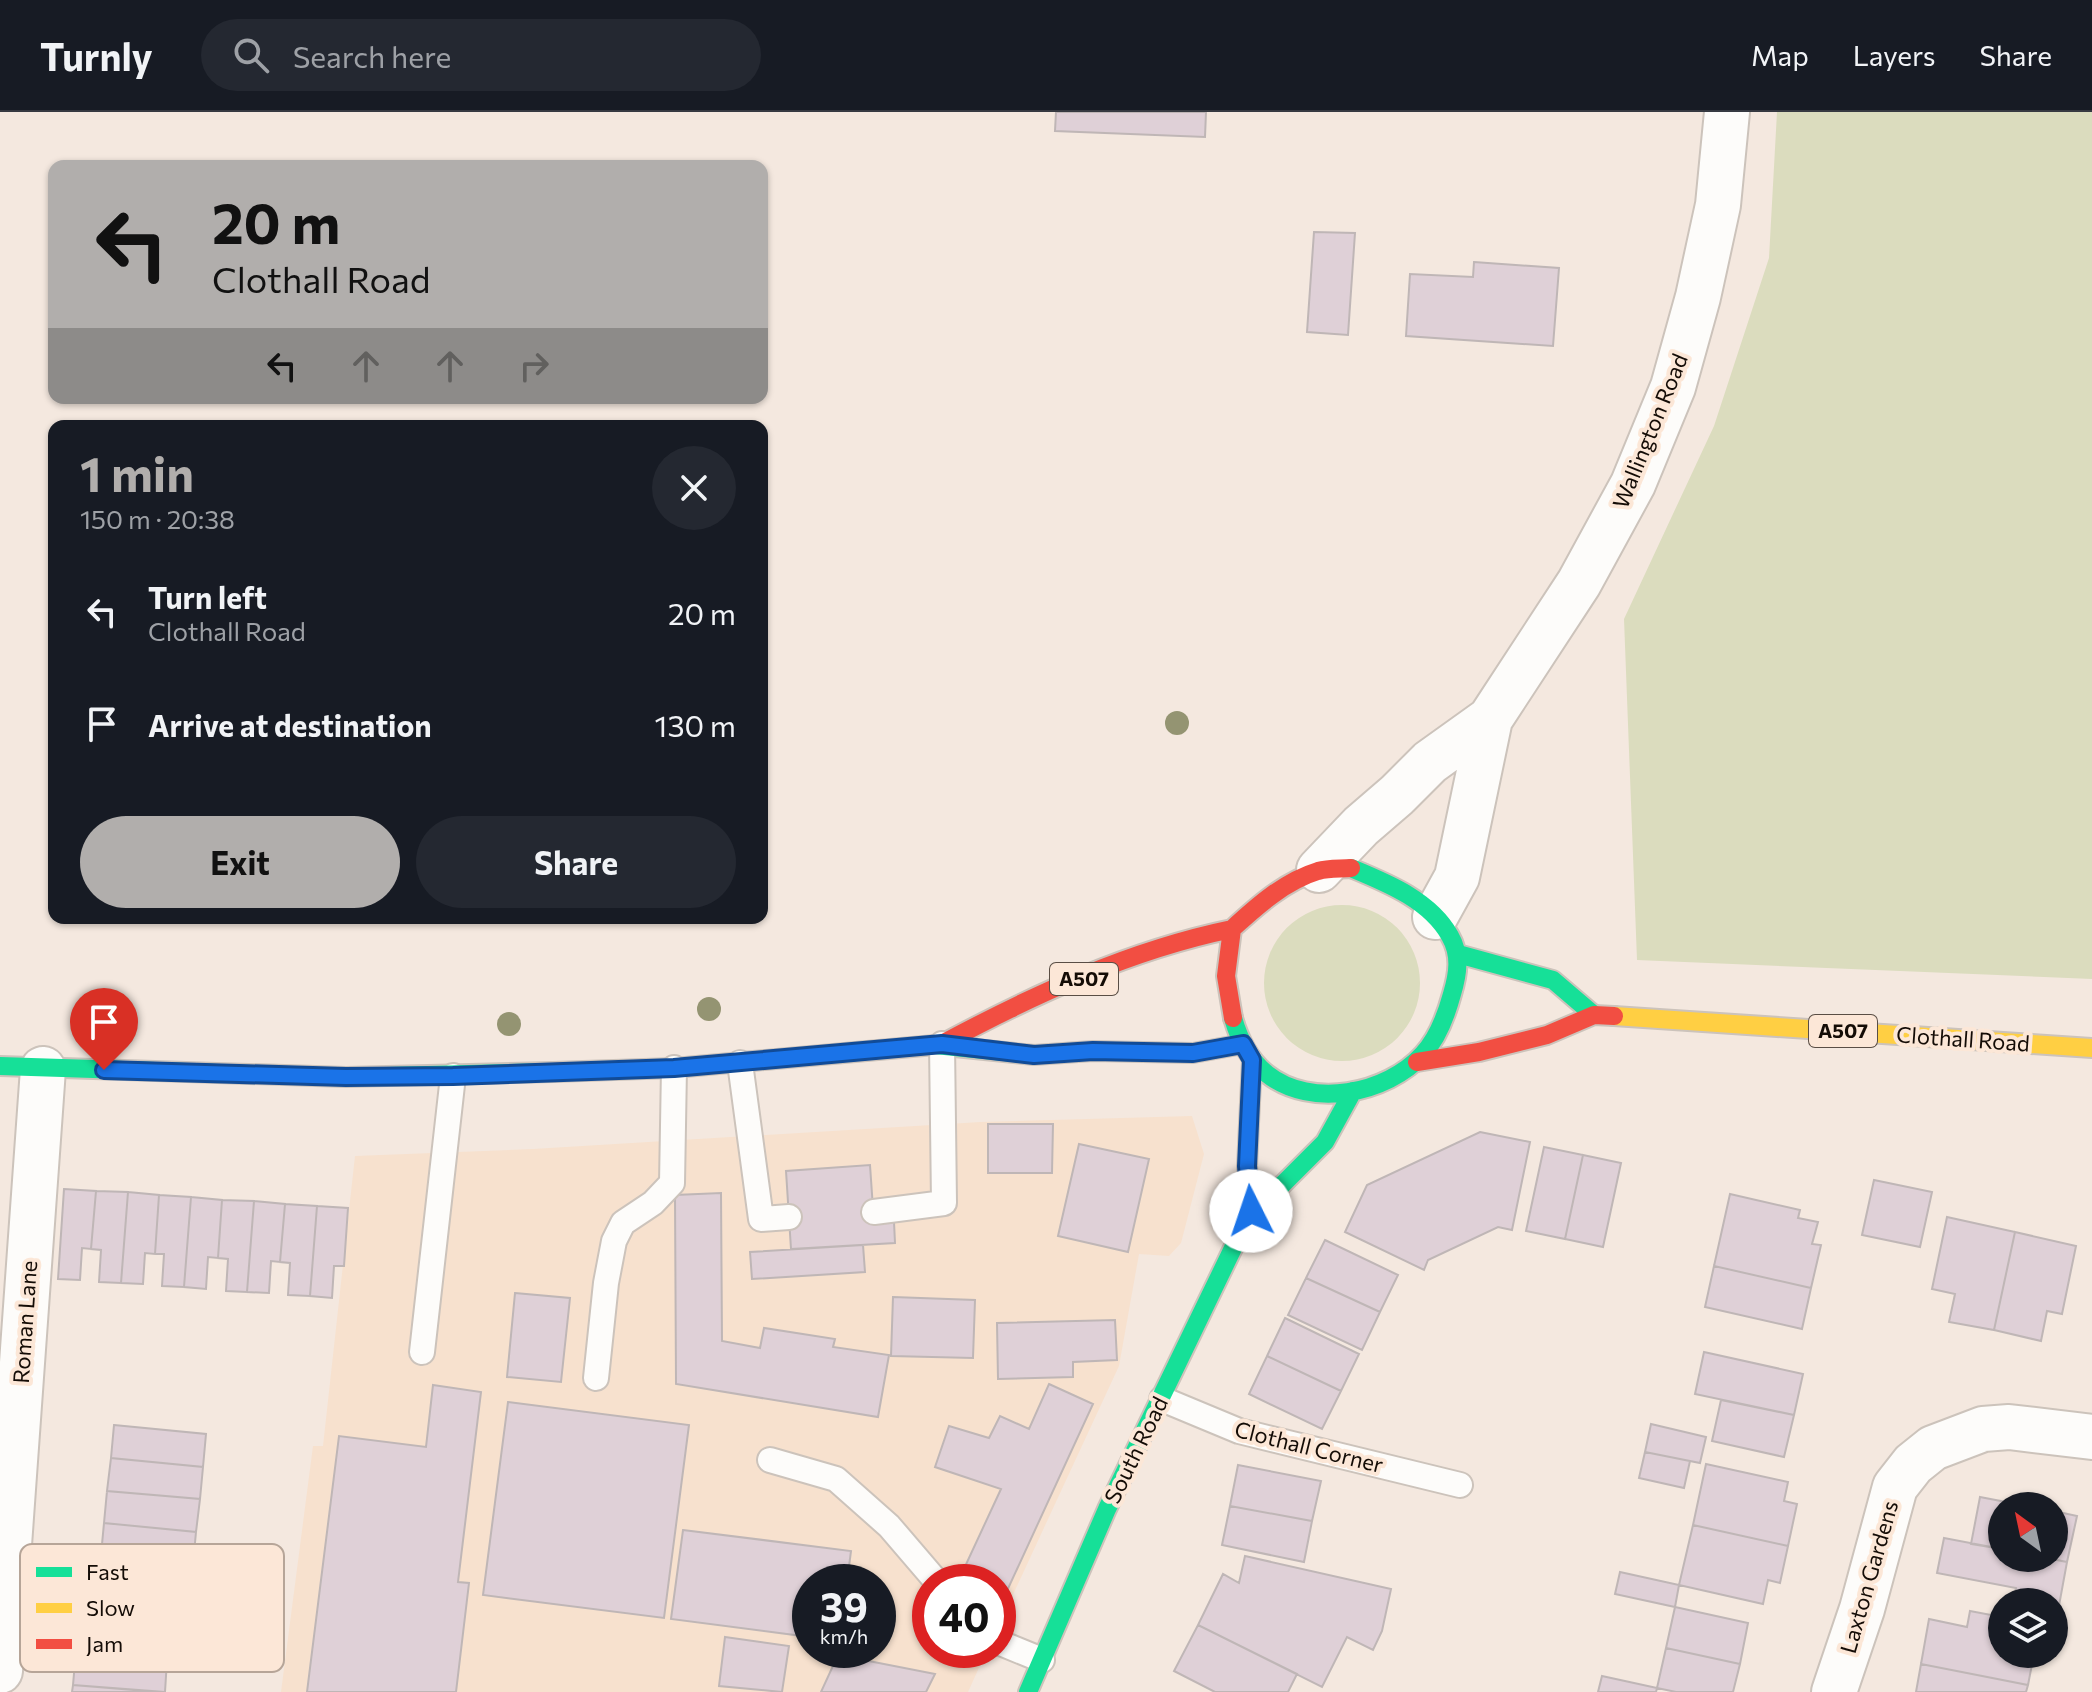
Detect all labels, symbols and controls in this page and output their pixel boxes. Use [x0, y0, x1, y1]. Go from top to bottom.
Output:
search box [201, 19, 761, 91]
text: Turnly [40, 32, 153, 79]
icon: search [229, 33, 273, 77]
text: Search here [293, 37, 451, 74]
text: Map [1751, 38, 1809, 72]
text: Layers [1853, 38, 1935, 72]
text: Share [1979, 38, 2052, 72]
text: 20 m [212, 187, 340, 256]
icon: left [80, 192, 184, 296]
text: Clothall Road [212, 256, 431, 300]
icon: left [260, 344, 304, 388]
icon: ahead [344, 344, 388, 388]
icon: ahead [428, 344, 472, 388]
icon: right [512, 344, 556, 388]
street label: Wallington Road [1606, 350, 1693, 512]
text: 1 min [80, 443, 194, 502]
button: close [652, 446, 736, 530]
text: 150 m · 20:38 [80, 503, 235, 534]
text: Turn left [148, 578, 267, 615]
icon: left [80, 590, 124, 634]
text: 20 m [668, 594, 736, 631]
text: Clothall Road [148, 615, 306, 646]
icon: arrive [80, 702, 124, 746]
text: Arrive at destination [148, 706, 432, 743]
text: 130 m [655, 706, 736, 743]
button: Exit [80, 816, 400, 908]
button: Share [416, 816, 736, 908]
road number: A507 [1050, 963, 1118, 995]
pin [70, 988, 138, 1070]
icon: arrive [82, 1000, 126, 1044]
road number: A507 [1809, 1015, 1877, 1047]
street label: Clothall Road [1895, 1020, 2031, 1057]
position arrow [1209, 1169, 1293, 1253]
street label: Roman Lane [7, 1260, 42, 1384]
street label: South Road [1098, 1392, 1173, 1508]
street label: Clothall Corner [1232, 1415, 1386, 1478]
north arrow [1988, 1492, 2068, 1572]
map controls [1988, 1492, 2068, 1668]
street label: Laxton Gardens [1834, 1497, 1903, 1656]
legend [20, 1544, 284, 1672]
text: Fast [86, 1558, 129, 1585]
speed limit sign: 40 [912, 1564, 1016, 1668]
text: 39 [820, 1581, 868, 1630]
button: layers [1988, 1588, 2068, 1668]
text: Slow [86, 1594, 135, 1621]
text: km/h [820, 1624, 868, 1648]
text: Jam [86, 1630, 123, 1657]

